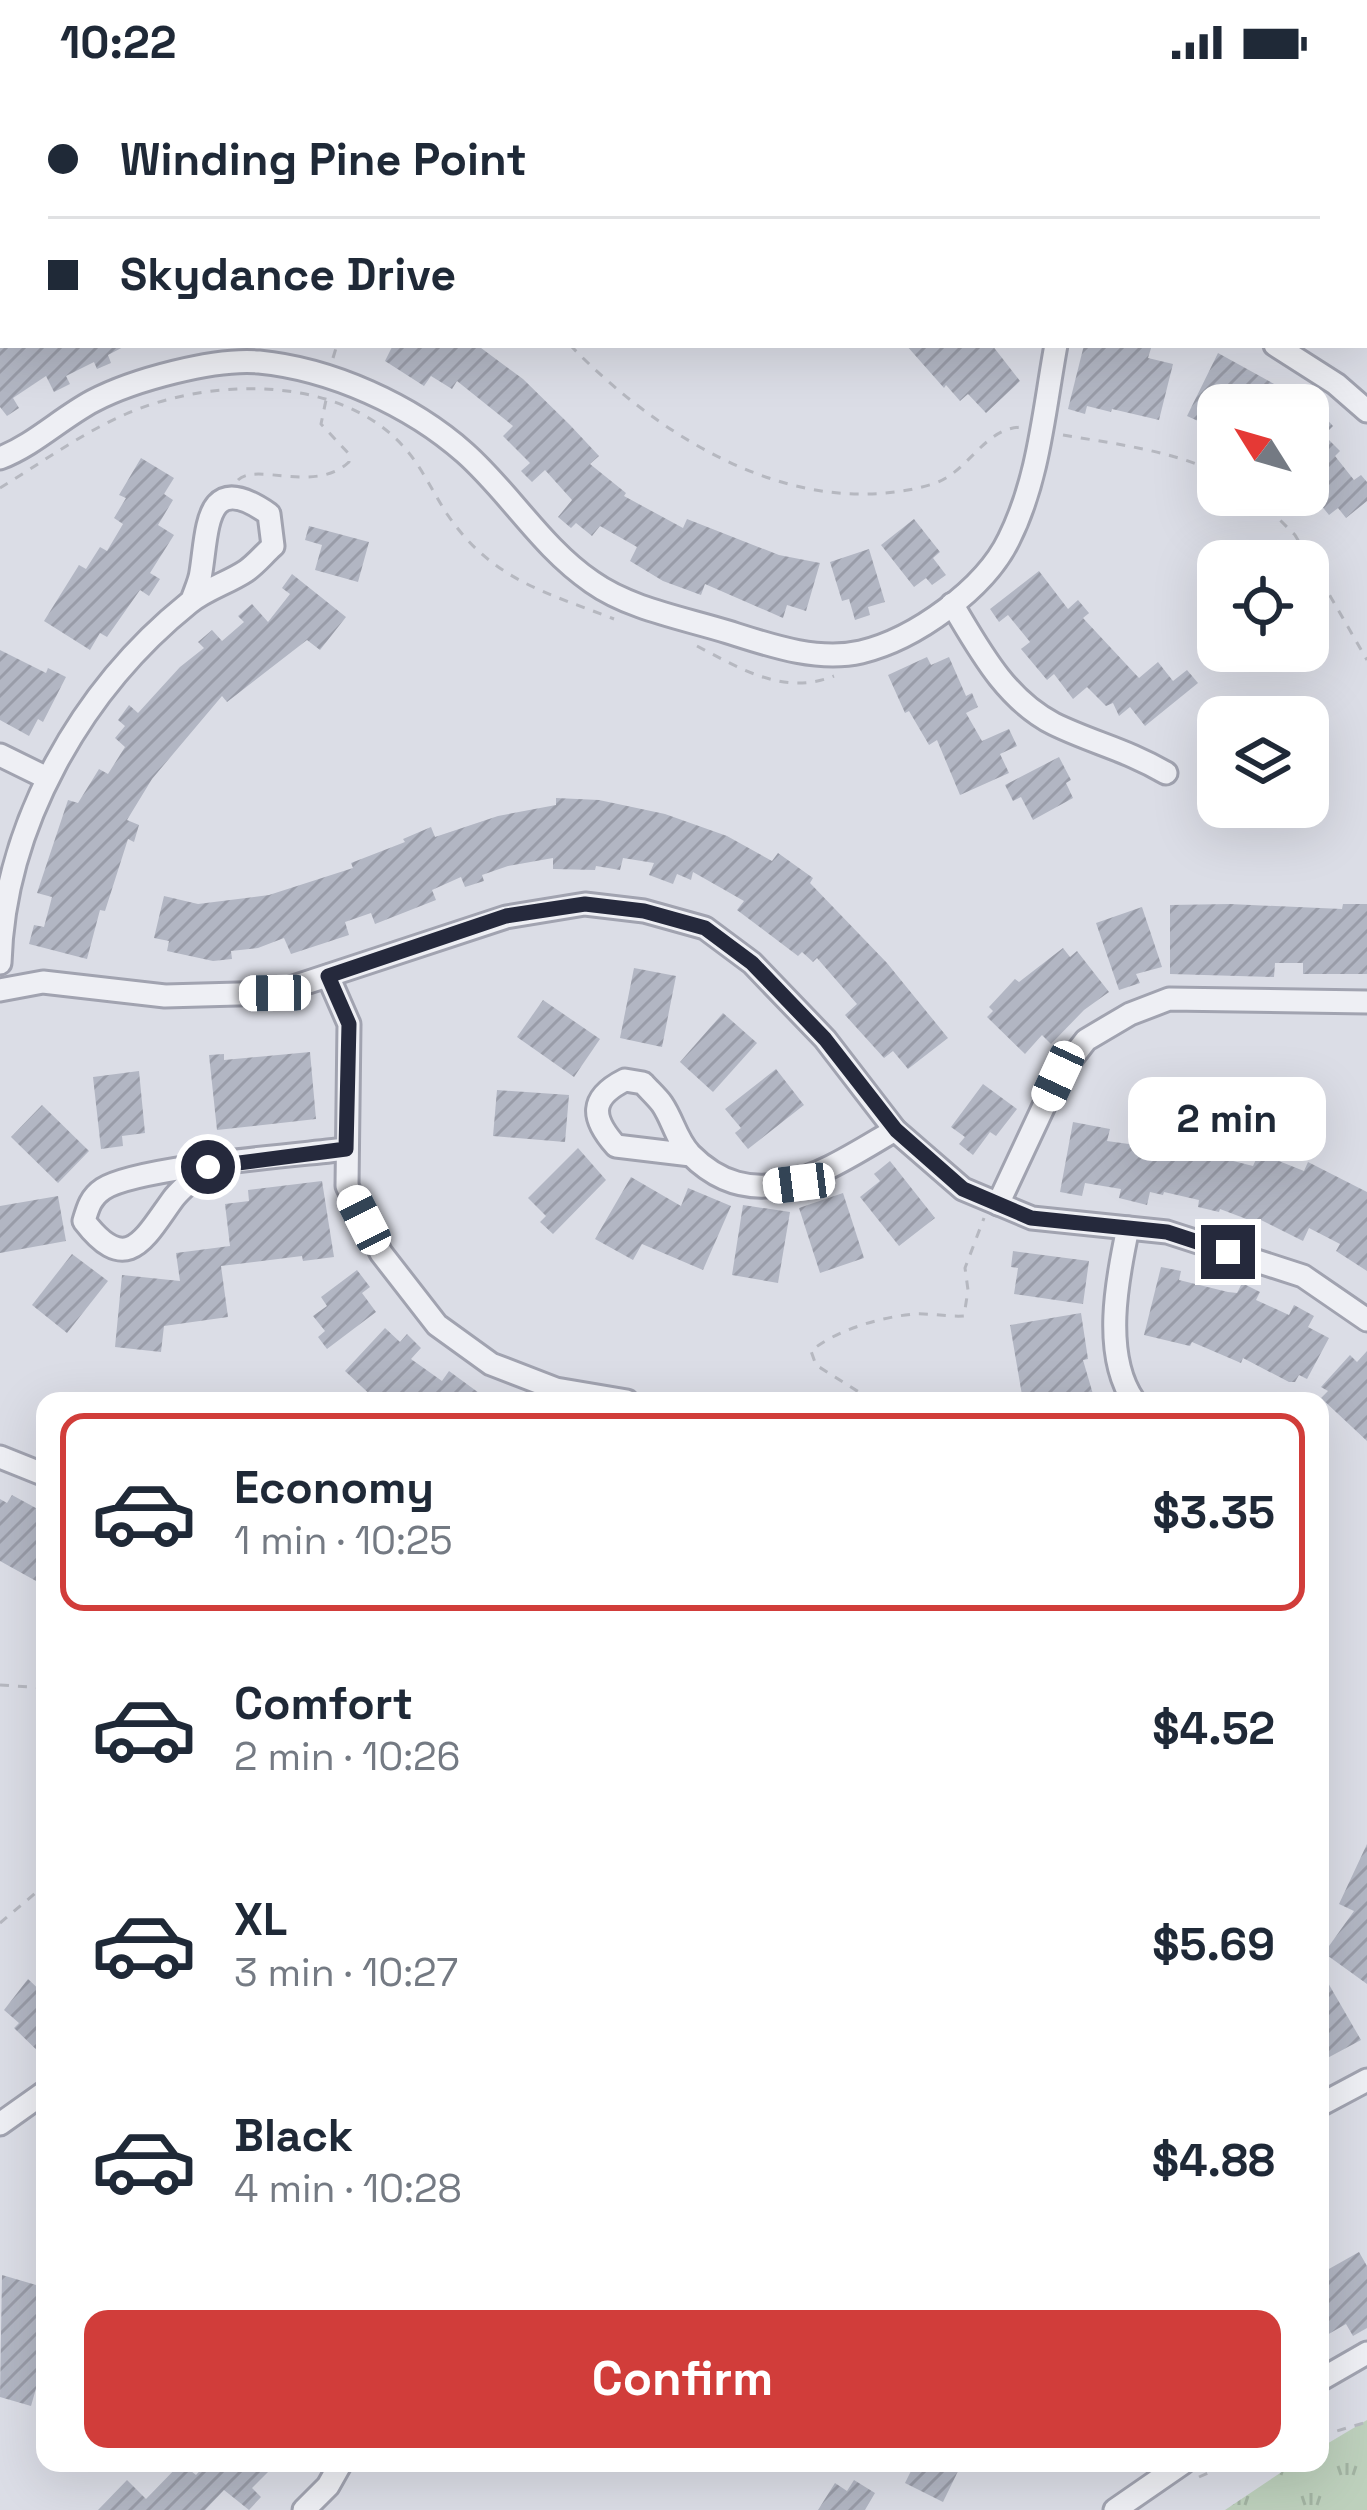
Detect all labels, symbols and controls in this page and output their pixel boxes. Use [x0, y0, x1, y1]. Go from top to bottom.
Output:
text: 10:22 [60, 14, 176, 71]
text: Winding Pine Point [120, 131, 527, 188]
text: Skydance Drive [120, 246, 456, 303]
north arrow [1197, 384, 1329, 516]
map controls [1197, 384, 1329, 828]
button: locate [1197, 540, 1329, 672]
button: layers [1197, 696, 1329, 828]
car [239, 974, 311, 1012]
car [1026, 1036, 1090, 1116]
callout: 2 min [1129, 1078, 1327, 1162]
text: 2 min [1177, 1094, 1277, 1143]
route start [181, 1140, 235, 1194]
car [761, 1161, 837, 1205]
car [332, 1180, 396, 1260]
route end [1201, 1225, 1255, 1279]
icon: car [90, 1458, 198, 1566]
text: Economy [234, 1459, 434, 1516]
text: $3.35 [1153, 1484, 1275, 1541]
text: 1 min · 10:25 [234, 1516, 453, 1565]
icon: car [90, 1674, 198, 1782]
text: Comfort [234, 1675, 413, 1732]
text: $4.52 [1152, 1700, 1275, 1757]
text: 2 min · 10:26 [234, 1732, 460, 1781]
icon: car [90, 1890, 198, 1998]
text: XL [234, 1891, 287, 1948]
text: $5.69 [1152, 1916, 1275, 1973]
text: 3 min · 10:27 [234, 1948, 458, 1997]
icon: car [90, 2106, 198, 2214]
text: Black [234, 2107, 353, 2164]
text: $4.88 [1152, 2132, 1275, 2189]
text: 4 min · 10:28 [234, 2164, 462, 2213]
button: Confirm [84, 2310, 1281, 2448]

